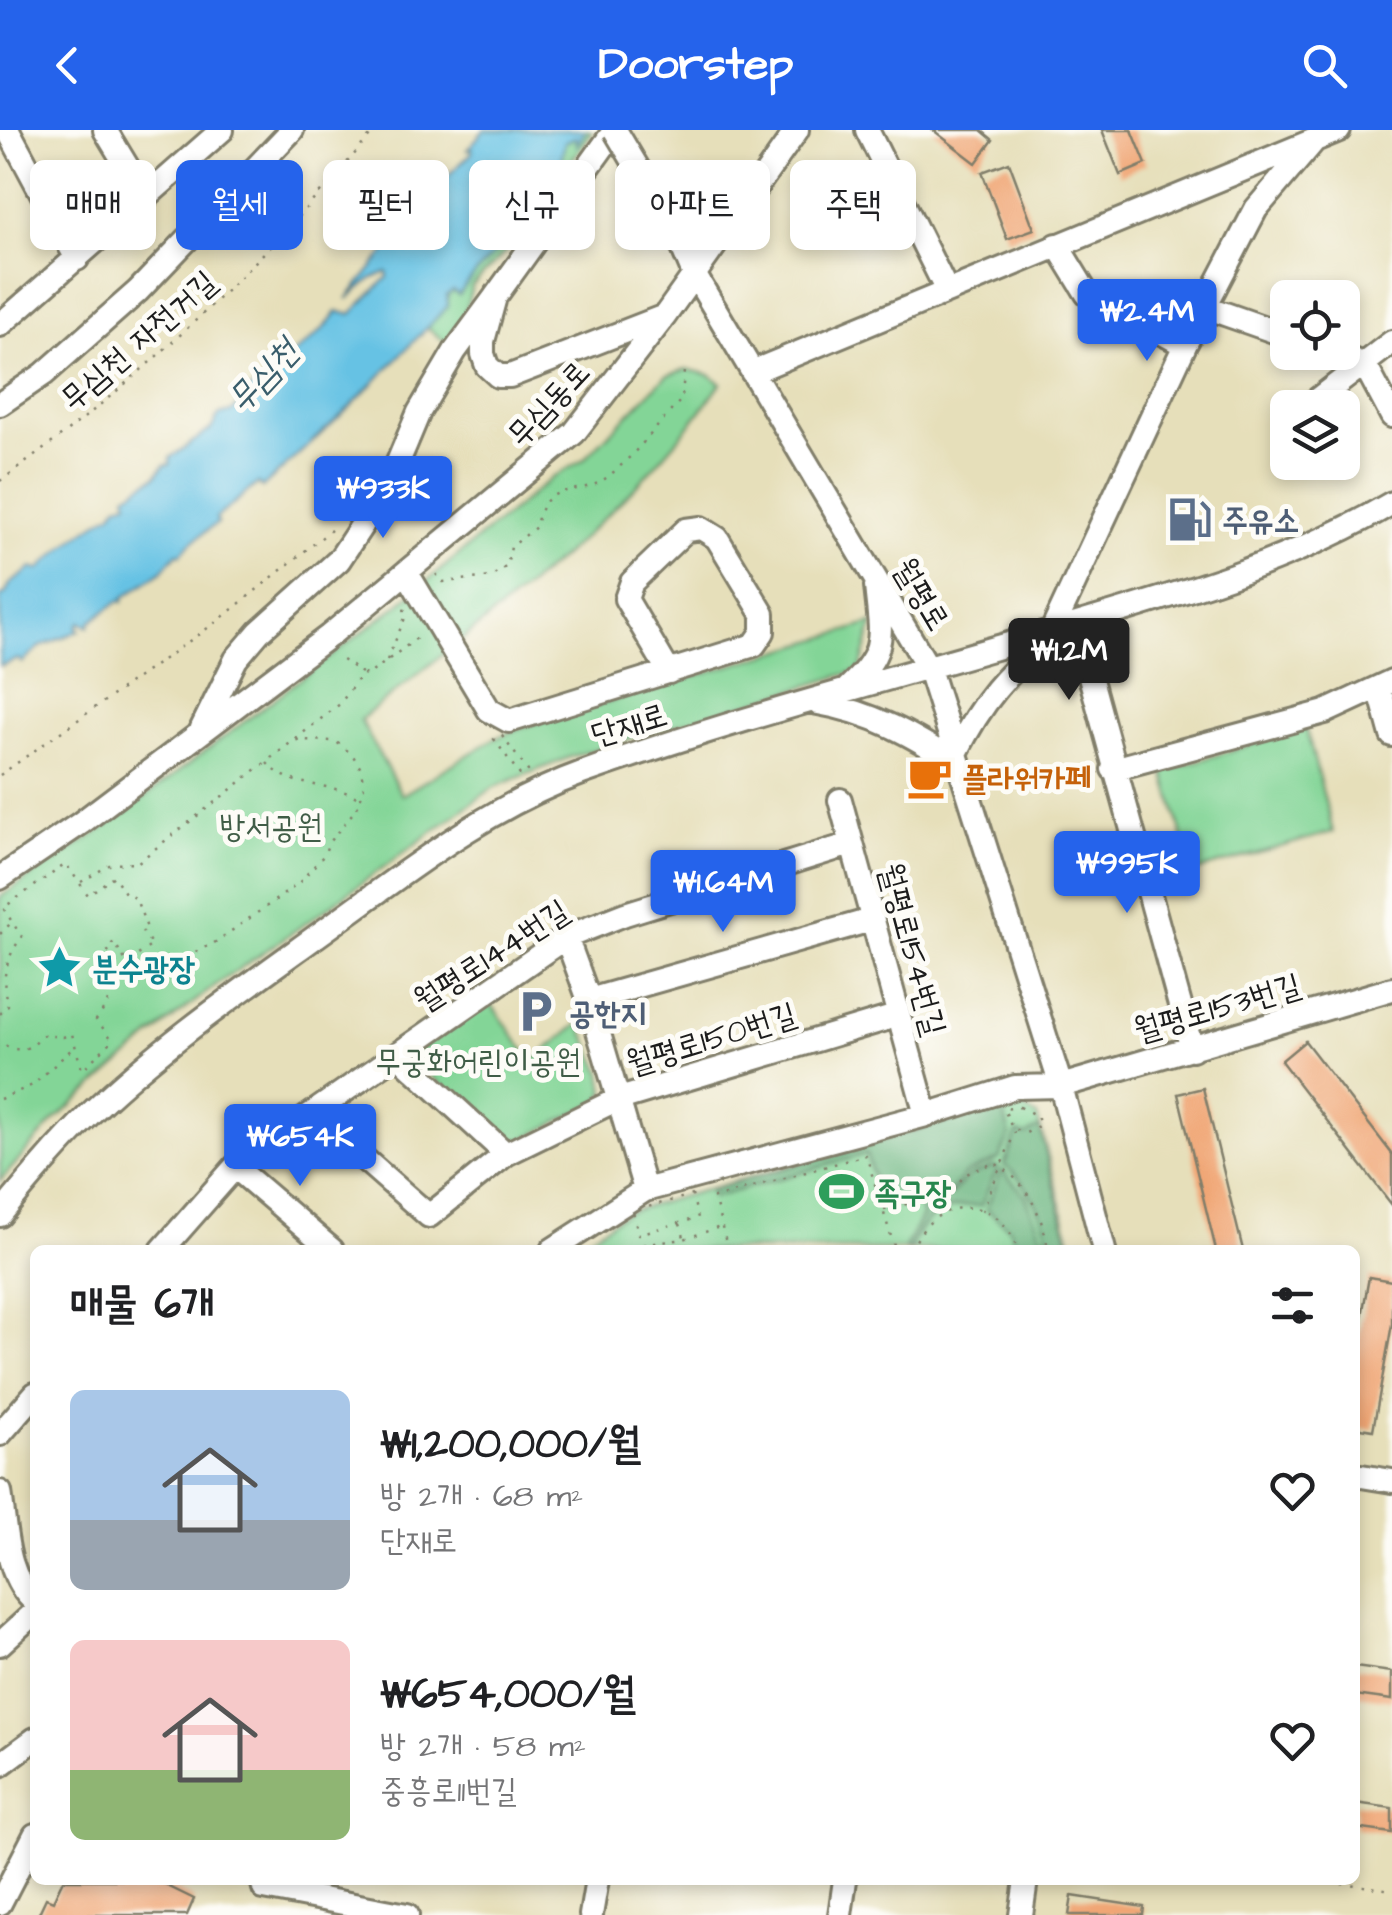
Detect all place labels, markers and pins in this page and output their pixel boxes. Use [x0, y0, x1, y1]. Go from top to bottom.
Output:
pin: ₩2.4M [1077, 279, 1217, 364]
pin: ₩933K [313, 456, 453, 541]
fuel station icon: 주유소 [1165, 496, 1213, 544]
place label: 주유소 [1222, 499, 1299, 544]
pin: ₩1.2M [999, 618, 1139, 703]
cafe icon: 플라워카페 [905, 754, 953, 802]
place label: 플라워카페 [962, 757, 1091, 802]
pin: ₩995K [1057, 831, 1197, 916]
pin: ₩1.64M [642, 850, 804, 935]
place icon: 분수광장 [35, 944, 83, 992]
place label: 분수광장 [92, 947, 195, 992]
parking icon: 공한지 [512, 988, 560, 1036]
place label: 공한지 [569, 991, 646, 1036]
pin: ₩654K [230, 1104, 370, 1189]
sports icon: 족구장 [817, 1168, 865, 1216]
place label: 족구장 [874, 1171, 952, 1216]

